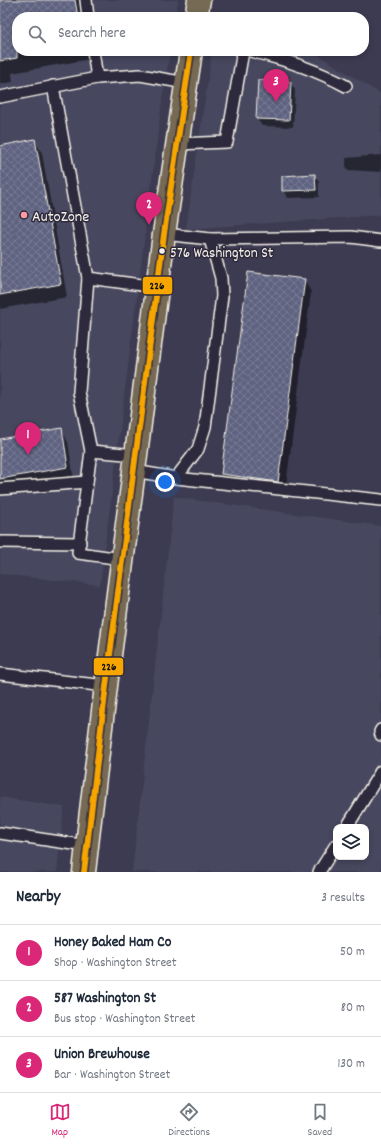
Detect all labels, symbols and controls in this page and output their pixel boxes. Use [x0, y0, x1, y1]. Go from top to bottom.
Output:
search box [12, 12, 369, 56]
icon: search [26, 23, 48, 45]
text: Search here [58, 23, 126, 45]
pin: 3 [263, 69, 289, 102]
pin: 2 [136, 192, 162, 225]
place label: AutoZone [32, 206, 89, 229]
marker: AutoZone [19, 210, 29, 220]
place label: 576 Washington St [170, 243, 274, 265]
marker: 576 Washington St [157, 246, 167, 256]
line badge: 226 [142, 276, 173, 295]
text: 226 [149, 279, 165, 295]
pin: 1 [15, 422, 41, 455]
your location [155, 472, 175, 492]
line badge: 226 [93, 657, 124, 676]
text: 226 [101, 660, 117, 676]
map controls [333, 824, 369, 860]
button: layers [333, 824, 369, 860]
text: Nearby [16, 886, 60, 910]
text: 3 results [321, 889, 365, 908]
text: Honey Baked Ham Co [54, 932, 171, 954]
text: 1 [28, 943, 30, 962]
text: 50 m [340, 943, 365, 962]
text: Shop · Washington Street [54, 954, 177, 973]
text: 587 Washington St [54, 988, 156, 1010]
text: 2 [26, 999, 32, 1018]
text: 80 m [341, 999, 365, 1018]
text: Bus stop · Washington Street [54, 1010, 195, 1029]
text: Union Brewhouse [54, 1044, 150, 1066]
text: 3 [26, 1055, 32, 1074]
text: 130 m [337, 1055, 365, 1074]
text: Bar · Washington Street [54, 1066, 170, 1085]
tab: Map [49, 1101, 71, 1141]
tab: Directions [168, 1101, 210, 1141]
tab: Saved [308, 1101, 332, 1141]

